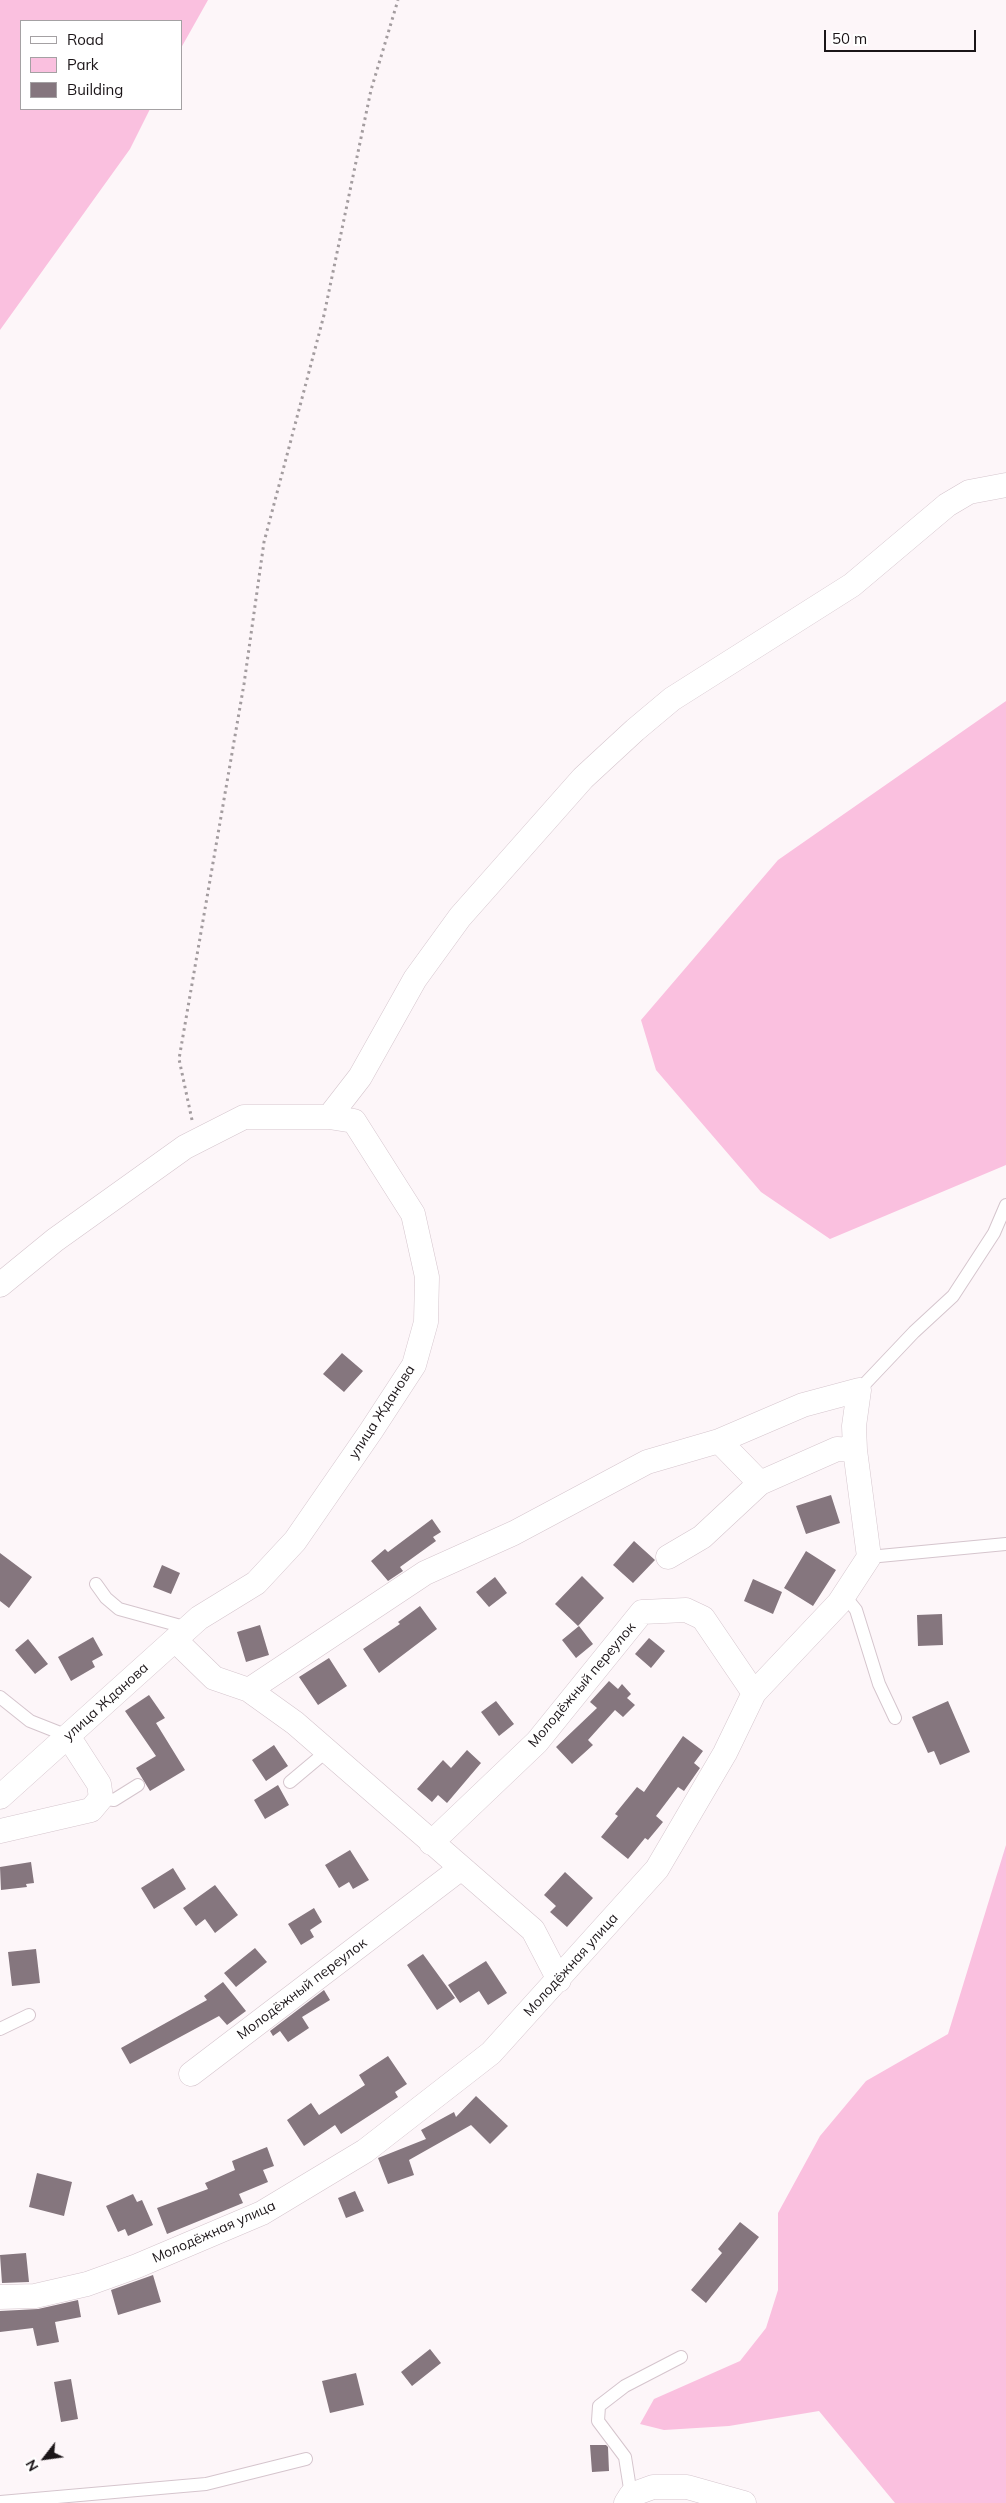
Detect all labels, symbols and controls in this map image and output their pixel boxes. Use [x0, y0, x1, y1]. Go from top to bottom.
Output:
legend [20, 20, 182, 110]
scale bar [826, 20, 978, 52]
text: 50 m [832, 29, 867, 48]
text: Road [67, 30, 104, 49]
text: Park [67, 55, 99, 74]
text: Building [67, 80, 123, 99]
street label: улица Жданова [345, 1362, 419, 1462]
street label: Молодёжный переулок [525, 1619, 639, 1751]
street label: улица Жданова [60, 1660, 152, 1744]
street label: Молодёжная улица [520, 1910, 622, 2020]
street label: Молодёжный переулок [234, 1935, 370, 2043]
street label: Молодёжная улица [150, 2197, 278, 2267]
north arrow [20, 2433, 70, 2483]
text: N [22, 2456, 42, 2475]

